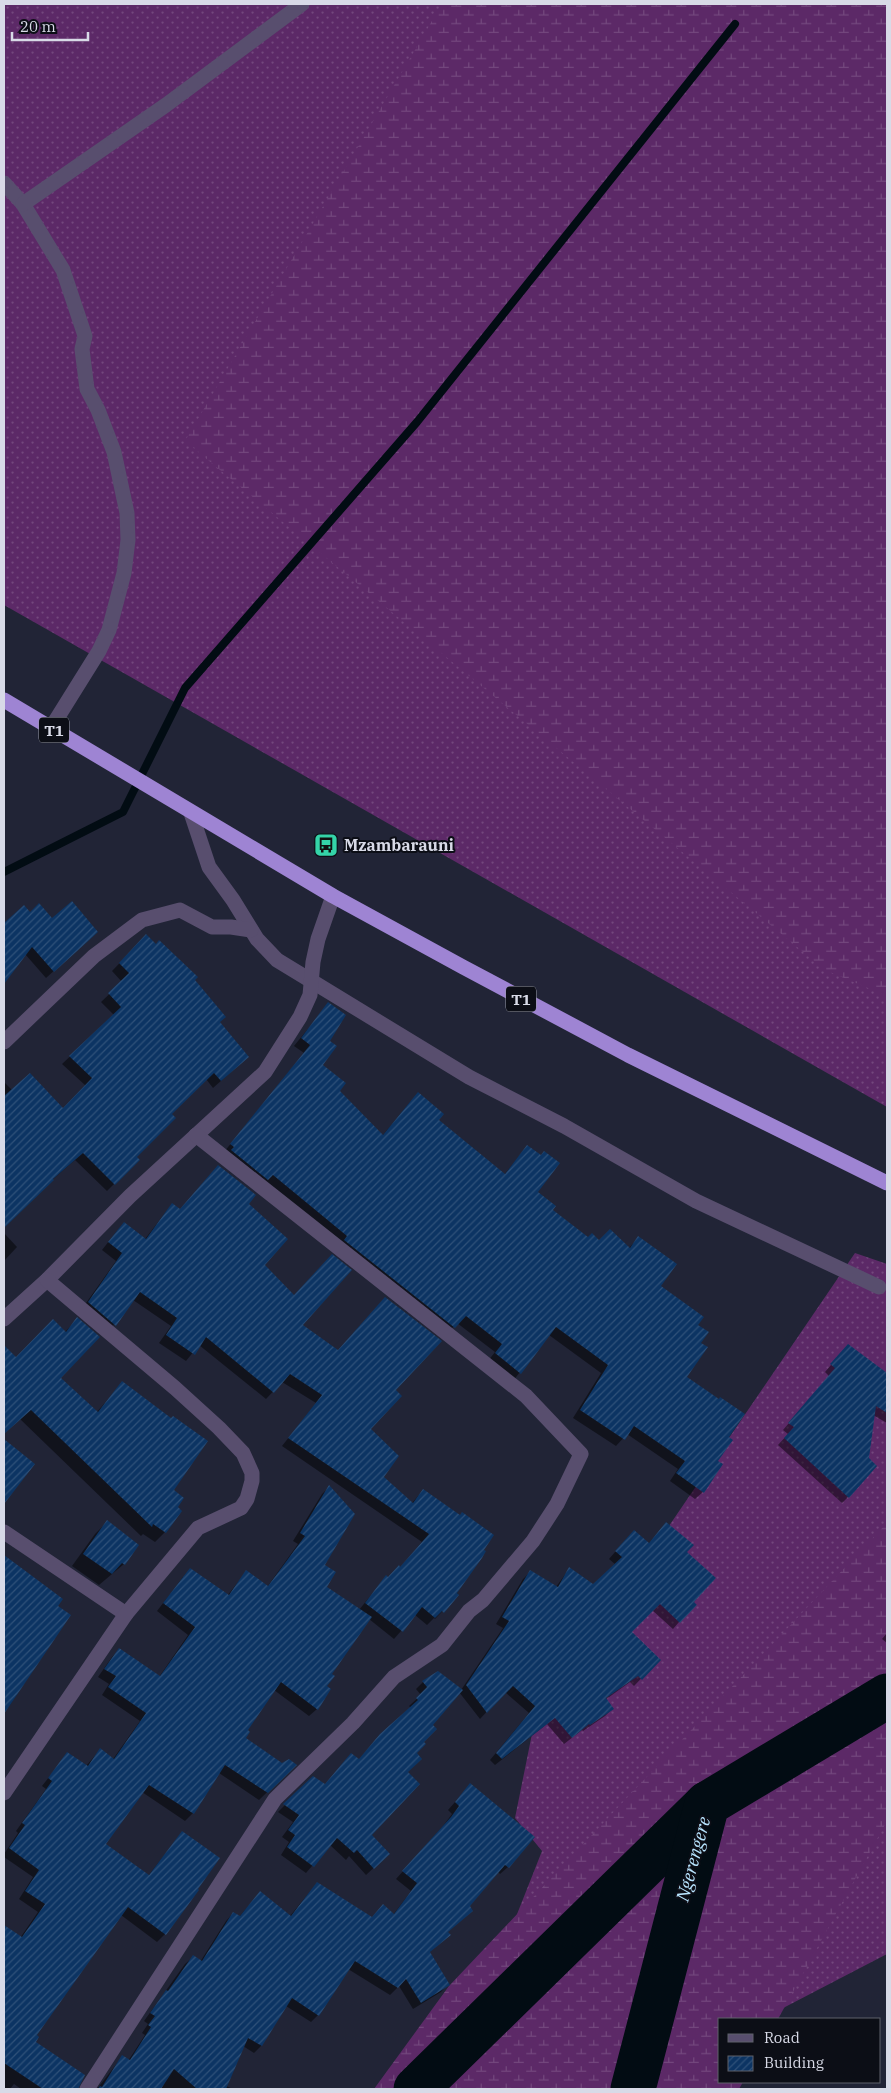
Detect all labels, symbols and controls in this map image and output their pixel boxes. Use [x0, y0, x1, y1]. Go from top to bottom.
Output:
scale bar [12, 10, 89, 42]
text: 20 m [20, 17, 56, 36]
road number: T1 [39, 718, 69, 742]
bus stop icon: Mzambarauni [313, 832, 339, 858]
place label: Mzambarauni [344, 835, 454, 855]
road number: T1 [506, 986, 536, 1012]
water label: Ngerengere [670, 1814, 715, 1905]
legend [718, 2018, 881, 2083]
text: Road [764, 2028, 800, 2047]
text: Building [764, 2053, 824, 2072]

